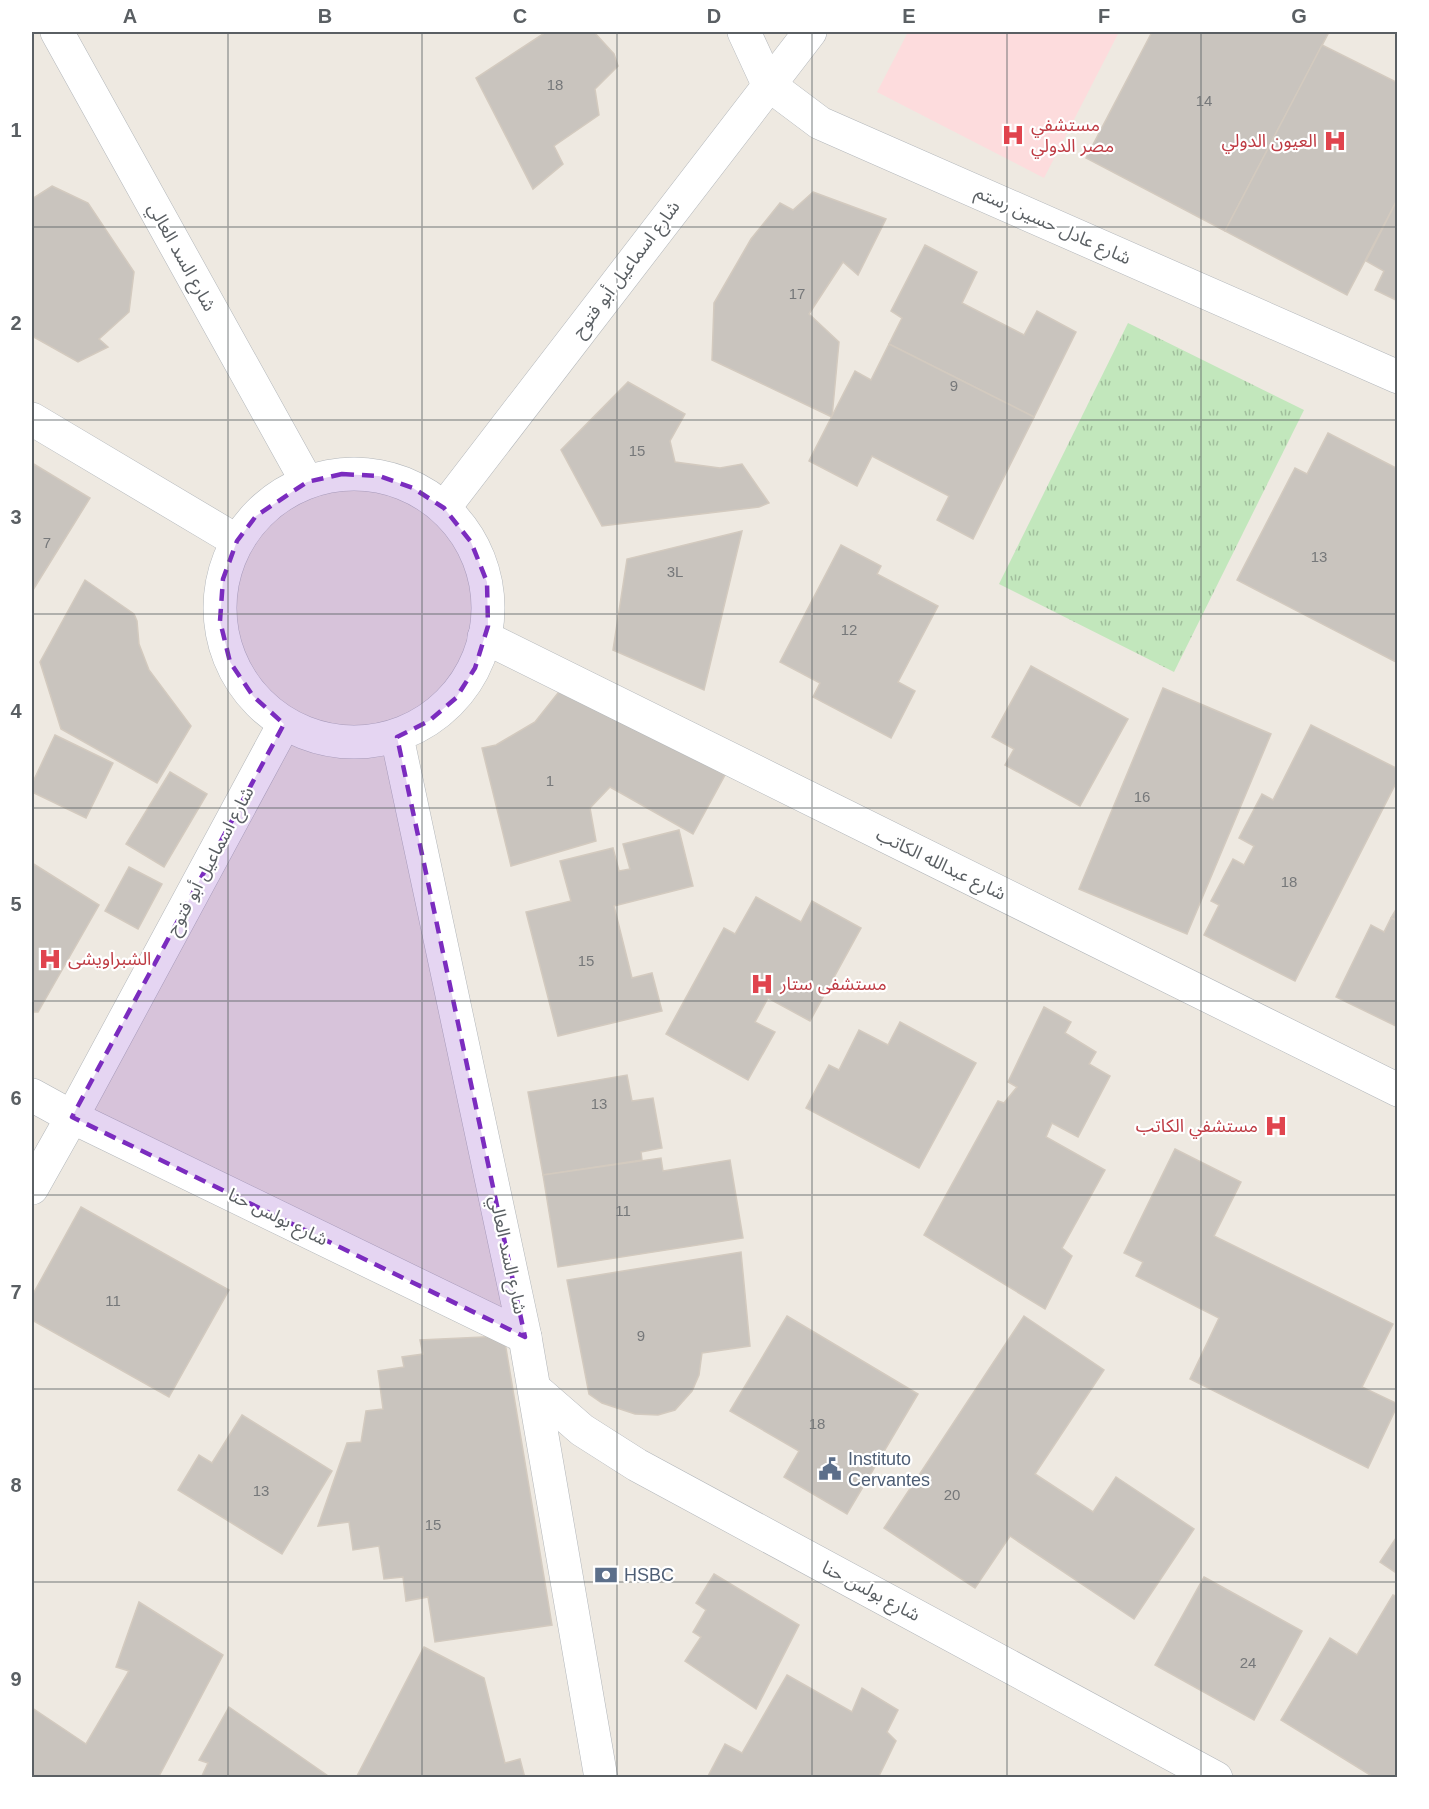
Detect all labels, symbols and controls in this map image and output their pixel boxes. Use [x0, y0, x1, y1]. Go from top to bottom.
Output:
text: A [123, 5, 137, 27]
text: B [318, 5, 332, 27]
text: C [513, 5, 527, 27]
text: D [707, 5, 721, 27]
text: E [902, 5, 916, 27]
text: F [1098, 5, 1110, 27]
text: G [1291, 5, 1307, 27]
house number: 18 [547, 76, 563, 93]
house number: 14 [1196, 92, 1212, 109]
place label: مستشفي مصر الدولي [1031, 115, 1114, 159]
text: 1 [10, 119, 22, 141]
hospital icon: مستشفي مصر الدولي [1000, 122, 1026, 148]
hospital icon: العيون الدولي [1322, 128, 1348, 154]
place label: العيون الدولي [1222, 131, 1317, 154]
street label: شارع عادل حسين رستم [970, 182, 1134, 272]
street label: شارع اسماعيل أبو فتوح [567, 196, 687, 343]
street label: شارع السد العالي [141, 199, 220, 316]
house number: 17 [789, 285, 805, 302]
text: 2 [10, 312, 22, 334]
house number: 9 [950, 377, 958, 394]
house number: 15 [629, 442, 645, 459]
text: 3 [10, 506, 22, 528]
house number: 7 [43, 534, 51, 551]
house number: 13 [1311, 548, 1327, 565]
house number: 3L [667, 563, 683, 580]
house number: 12 [841, 621, 857, 638]
text: 4 [10, 700, 22, 722]
house number: 1 [546, 772, 554, 789]
street label: شارع اسماعيل أبو فتوح [161, 783, 261, 941]
house number: 16 [1134, 788, 1150, 805]
street label: شارع عبدالله الكاتب [871, 824, 1009, 908]
house number: 18 [1281, 873, 1297, 890]
text: 5 [10, 893, 22, 915]
hospital icon: الشبراويشى [37, 946, 63, 972]
place label: الشبراويشى [68, 949, 151, 970]
house number: 15 [578, 952, 594, 969]
hospital icon: مستشفى ستار [749, 971, 775, 997]
place label: مستشفى ستار [779, 974, 887, 995]
text: 6 [10, 1087, 22, 1109]
house number: 13 [591, 1095, 607, 1112]
hospital icon: مستشفي الكاتب [1263, 1113, 1289, 1139]
place label: مستشفي الكاتب [1136, 1116, 1258, 1139]
street label: شارع بولس حنا [223, 1184, 331, 1253]
street label: شارع السد العالي [482, 1194, 530, 1317]
house number: 11 [615, 1202, 631, 1219]
text: 7 [10, 1281, 22, 1303]
house number: 11 [105, 1292, 121, 1309]
house number: 9 [637, 1327, 645, 1344]
house number: 18 [809, 1415, 825, 1432]
place label: Instituto Cervantes [848, 1449, 930, 1490]
public building icon: Instituto Cervantes [817, 1456, 843, 1482]
text: 8 [10, 1474, 22, 1496]
house number: 13 [253, 1482, 269, 1499]
house number: 20 [944, 1486, 960, 1503]
house number: 15 [425, 1516, 441, 1533]
street label: شارع بولس حنا [817, 1557, 923, 1629]
bank icon: HSBC [593, 1562, 619, 1588]
place label: HSBC [624, 1565, 674, 1585]
house number: 24 [1240, 1654, 1256, 1671]
text: 9 [10, 1668, 22, 1690]

